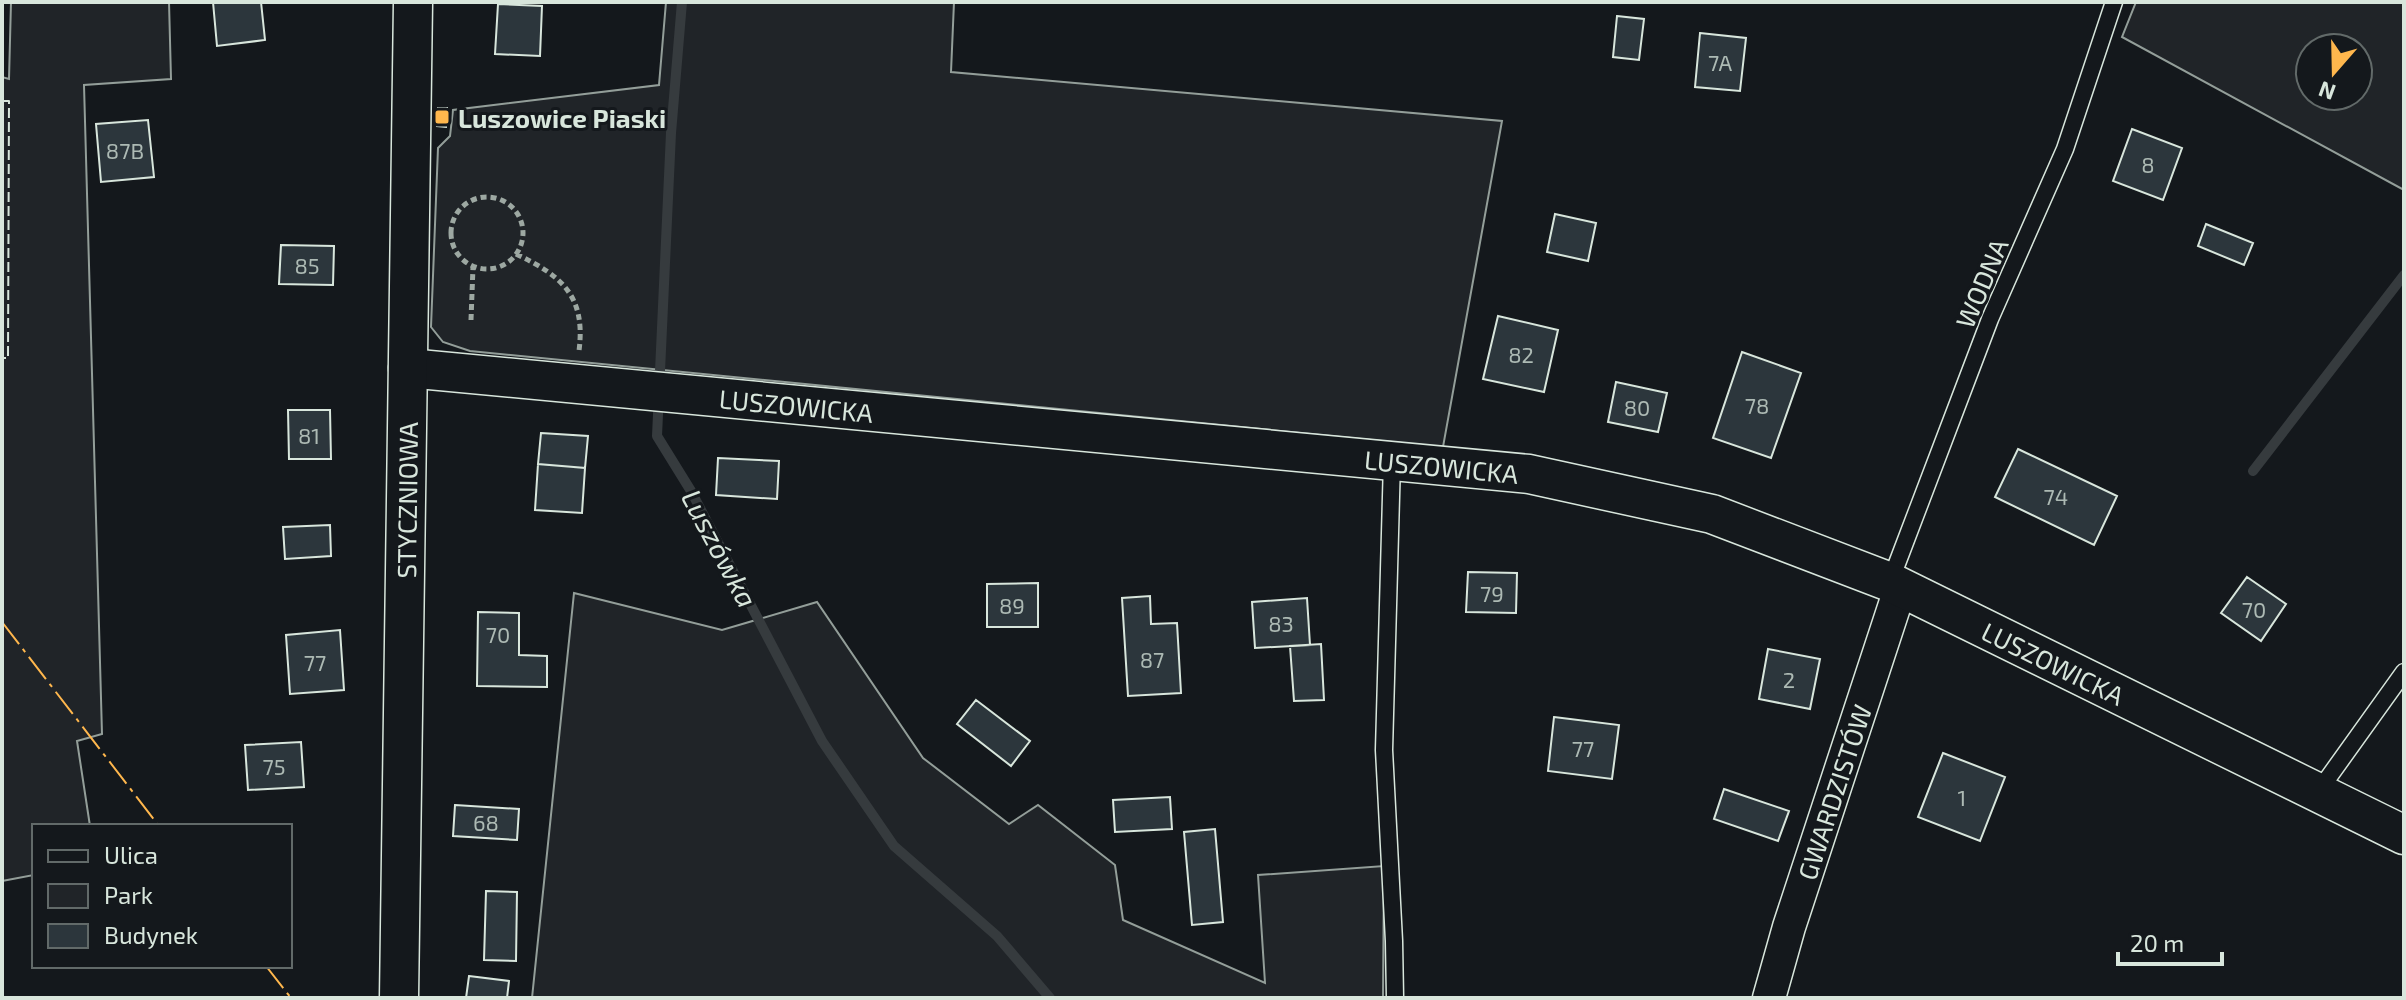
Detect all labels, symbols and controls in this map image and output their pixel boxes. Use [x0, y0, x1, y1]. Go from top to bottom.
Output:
north arrow [2294, 32, 2374, 112]
house number: 7A [1708, 49, 1732, 75]
text: N [2315, 77, 2339, 107]
place label: Luszowice Piaski [458, 102, 666, 133]
marker: Luszowice Piaski [433, 108, 451, 126]
house number: 87B [106, 137, 144, 163]
house number: 8 [2141, 151, 2155, 177]
street label: WODNA [1948, 234, 2014, 332]
house number: 85 [294, 252, 320, 278]
house number: 82 [1508, 341, 1534, 367]
street label: LUSZOWICKA [718, 382, 875, 427]
house number: 78 [1745, 392, 1769, 418]
house number: 80 [1624, 394, 1650, 420]
house number: 81 [298, 422, 320, 448]
street label: STYCZNIOWA [389, 422, 423, 578]
street label: LUSZOWICKA [1363, 443, 1520, 488]
water label: Luszówka [675, 483, 765, 613]
house number: 74 [2044, 483, 2068, 509]
house number: 79 [1480, 580, 1504, 606]
house number: 89 [999, 592, 1025, 618]
house number: 70 [2242, 596, 2266, 622]
house number: 83 [1268, 610, 1294, 636]
street label: LUSZOWICKA [1977, 614, 2130, 710]
house number: 70 [486, 621, 510, 647]
house number: 87 [1140, 646, 1164, 672]
house number: 77 [304, 649, 326, 675]
house number: 2 [1783, 666, 1795, 692]
street label: GWARDZISTÓW [1790, 700, 1877, 883]
house number: 77 [1572, 735, 1594, 761]
house number: 75 [262, 753, 286, 779]
house number: 1 [1958, 784, 1966, 810]
house number: 68 [473, 809, 499, 835]
legend [32, 824, 292, 968]
text: Ulica [104, 840, 158, 869]
text: Park [104, 880, 153, 909]
scale bar [2118, 916, 2222, 966]
text: Budynek [104, 920, 198, 949]
text: 20 m [2130, 928, 2184, 957]

